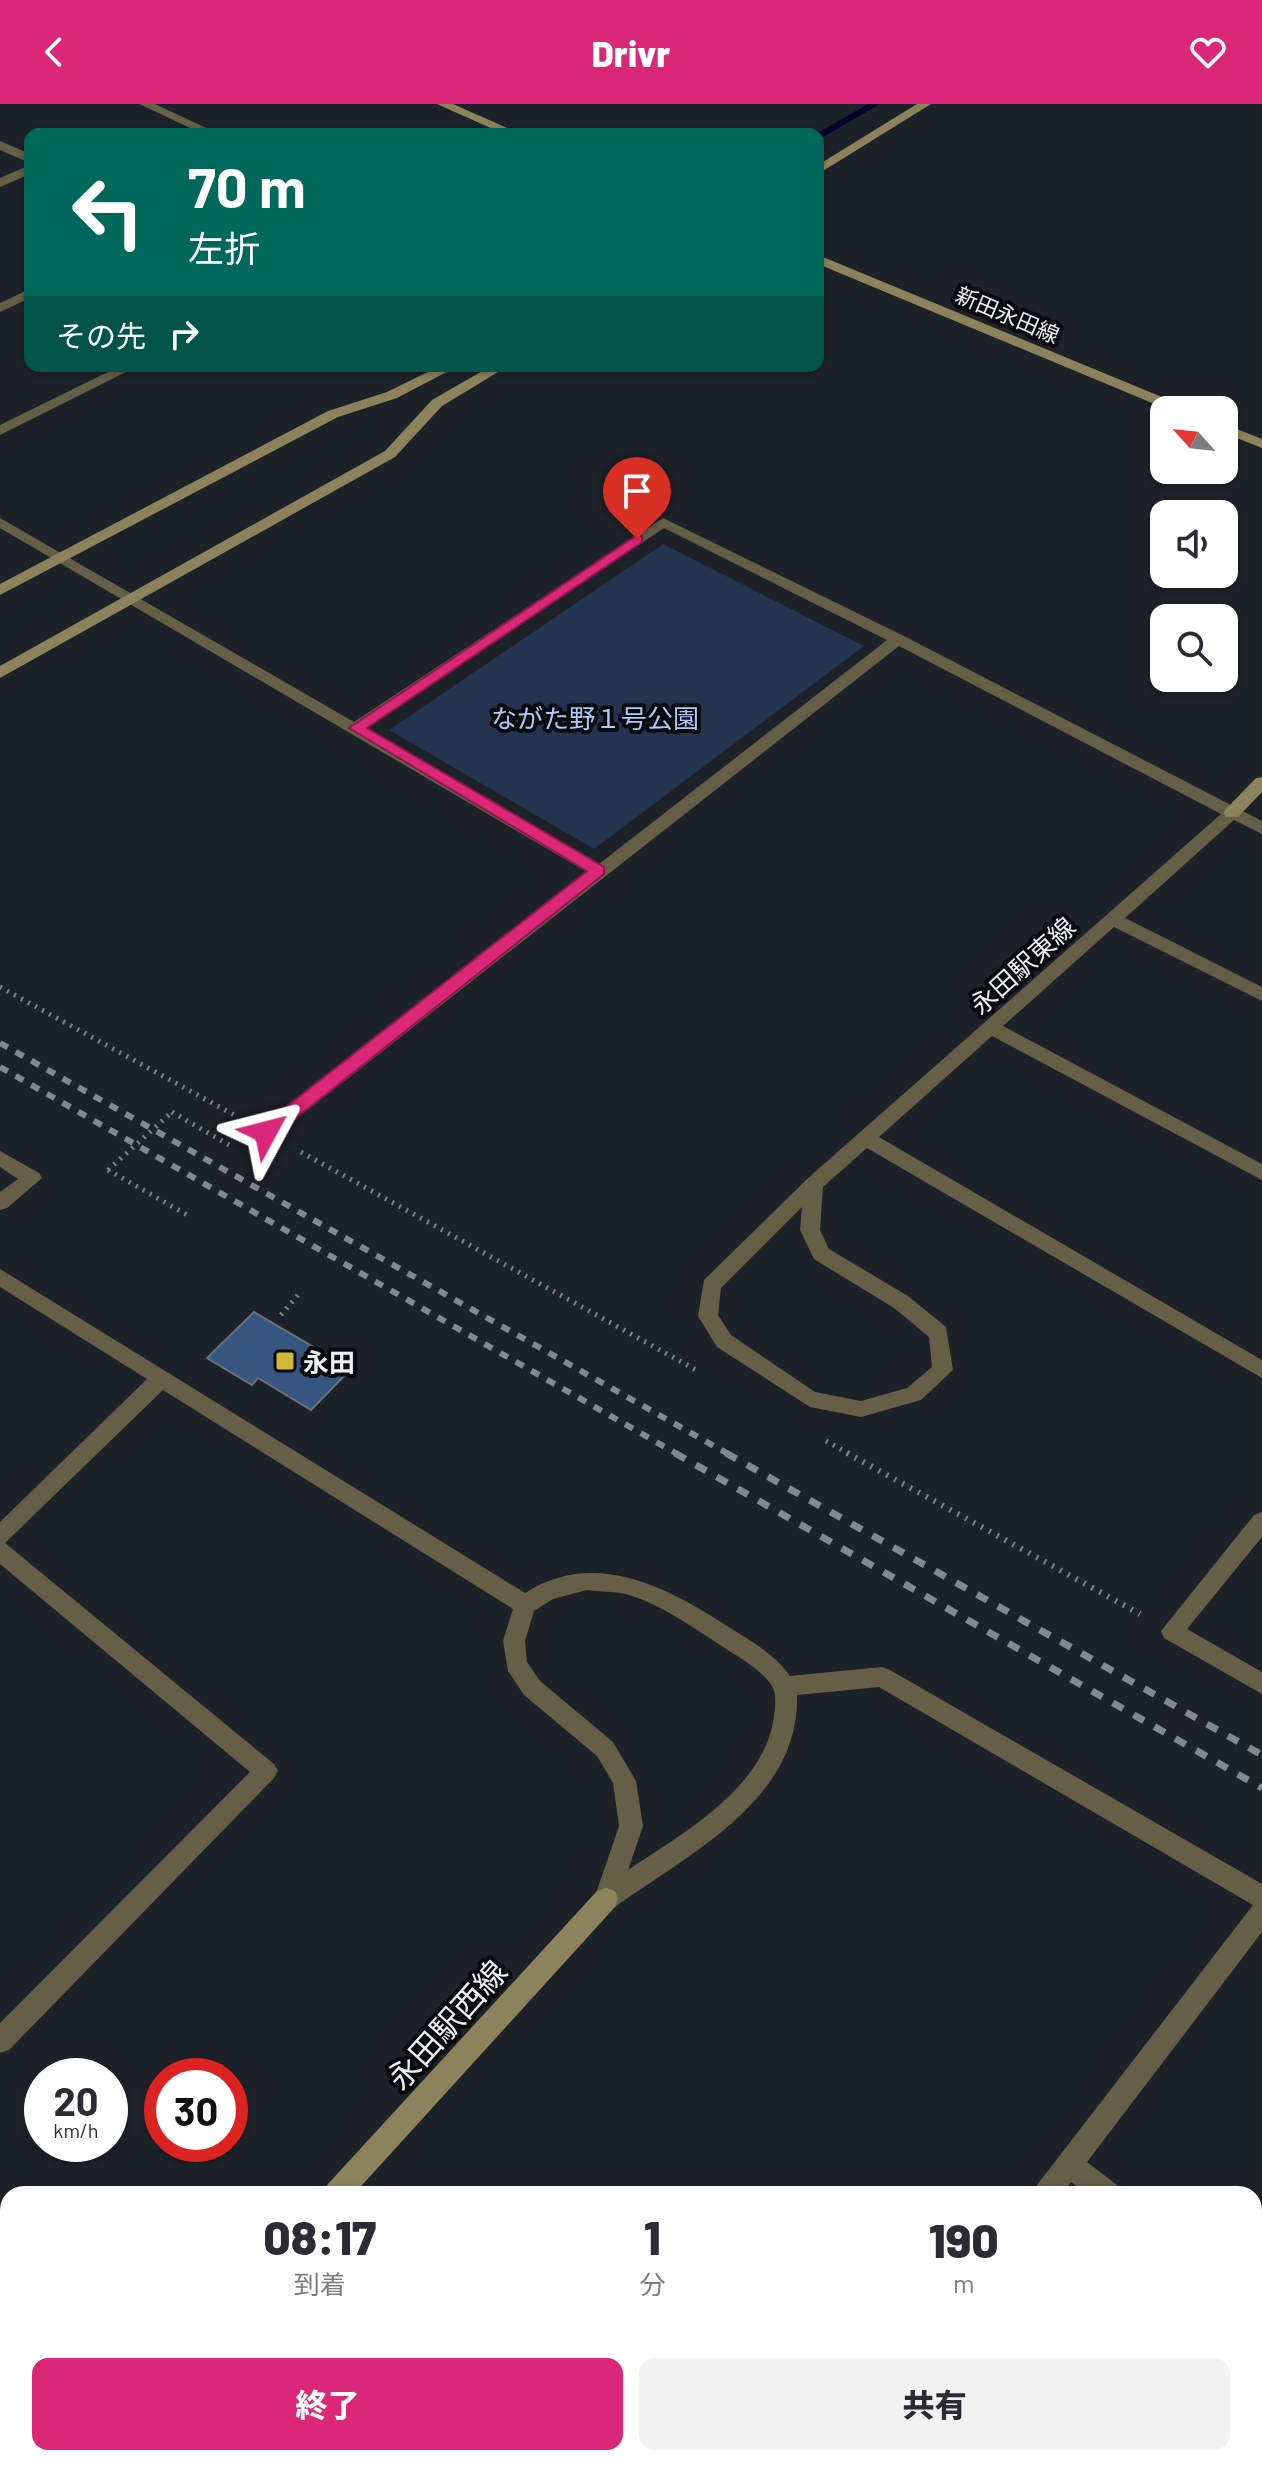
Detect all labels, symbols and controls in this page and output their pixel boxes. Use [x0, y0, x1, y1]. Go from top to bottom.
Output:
icon: back [32, 30, 76, 74]
icon: heart [1186, 30, 1230, 74]
text: Drivr [592, 31, 670, 74]
text: 70 m [188, 152, 306, 219]
icon: left [56, 160, 160, 264]
text: 左折 [188, 226, 260, 269]
street label: 新田永田線 [952, 281, 1064, 347]
icon: right [162, 312, 206, 356]
text: その先 [56, 317, 146, 353]
north arrow [1150, 396, 1238, 484]
map controls [1150, 396, 1238, 692]
pin [603, 457, 671, 539]
icon: arrive [615, 469, 659, 513]
button: sound [1150, 500, 1238, 588]
button: search [1150, 604, 1238, 692]
park label: ながた野１号公園 [491, 702, 699, 733]
street label: 永田駅東線 [963, 910, 1081, 1020]
position arrow [224, 1090, 308, 1174]
place label: 永田 [303, 1346, 355, 1377]
marker: 永田 [274, 1350, 296, 1372]
street label: 永田駅西線 [378, 1952, 514, 2096]
speed limit sign: 30 [144, 2058, 248, 2162]
text: 20 [53, 2076, 99, 2124]
text: km/h [53, 2118, 99, 2142]
text: 08:17 [263, 2207, 376, 2265]
text: 1 [644, 2207, 661, 2265]
text: 190 [929, 2210, 999, 2268]
text: m [953, 2267, 974, 2298]
text: 到着 [294, 2268, 346, 2299]
text: 分 [639, 2268, 665, 2299]
button: 終了 [32, 2358, 623, 2450]
button: 共有 [639, 2358, 1230, 2450]

